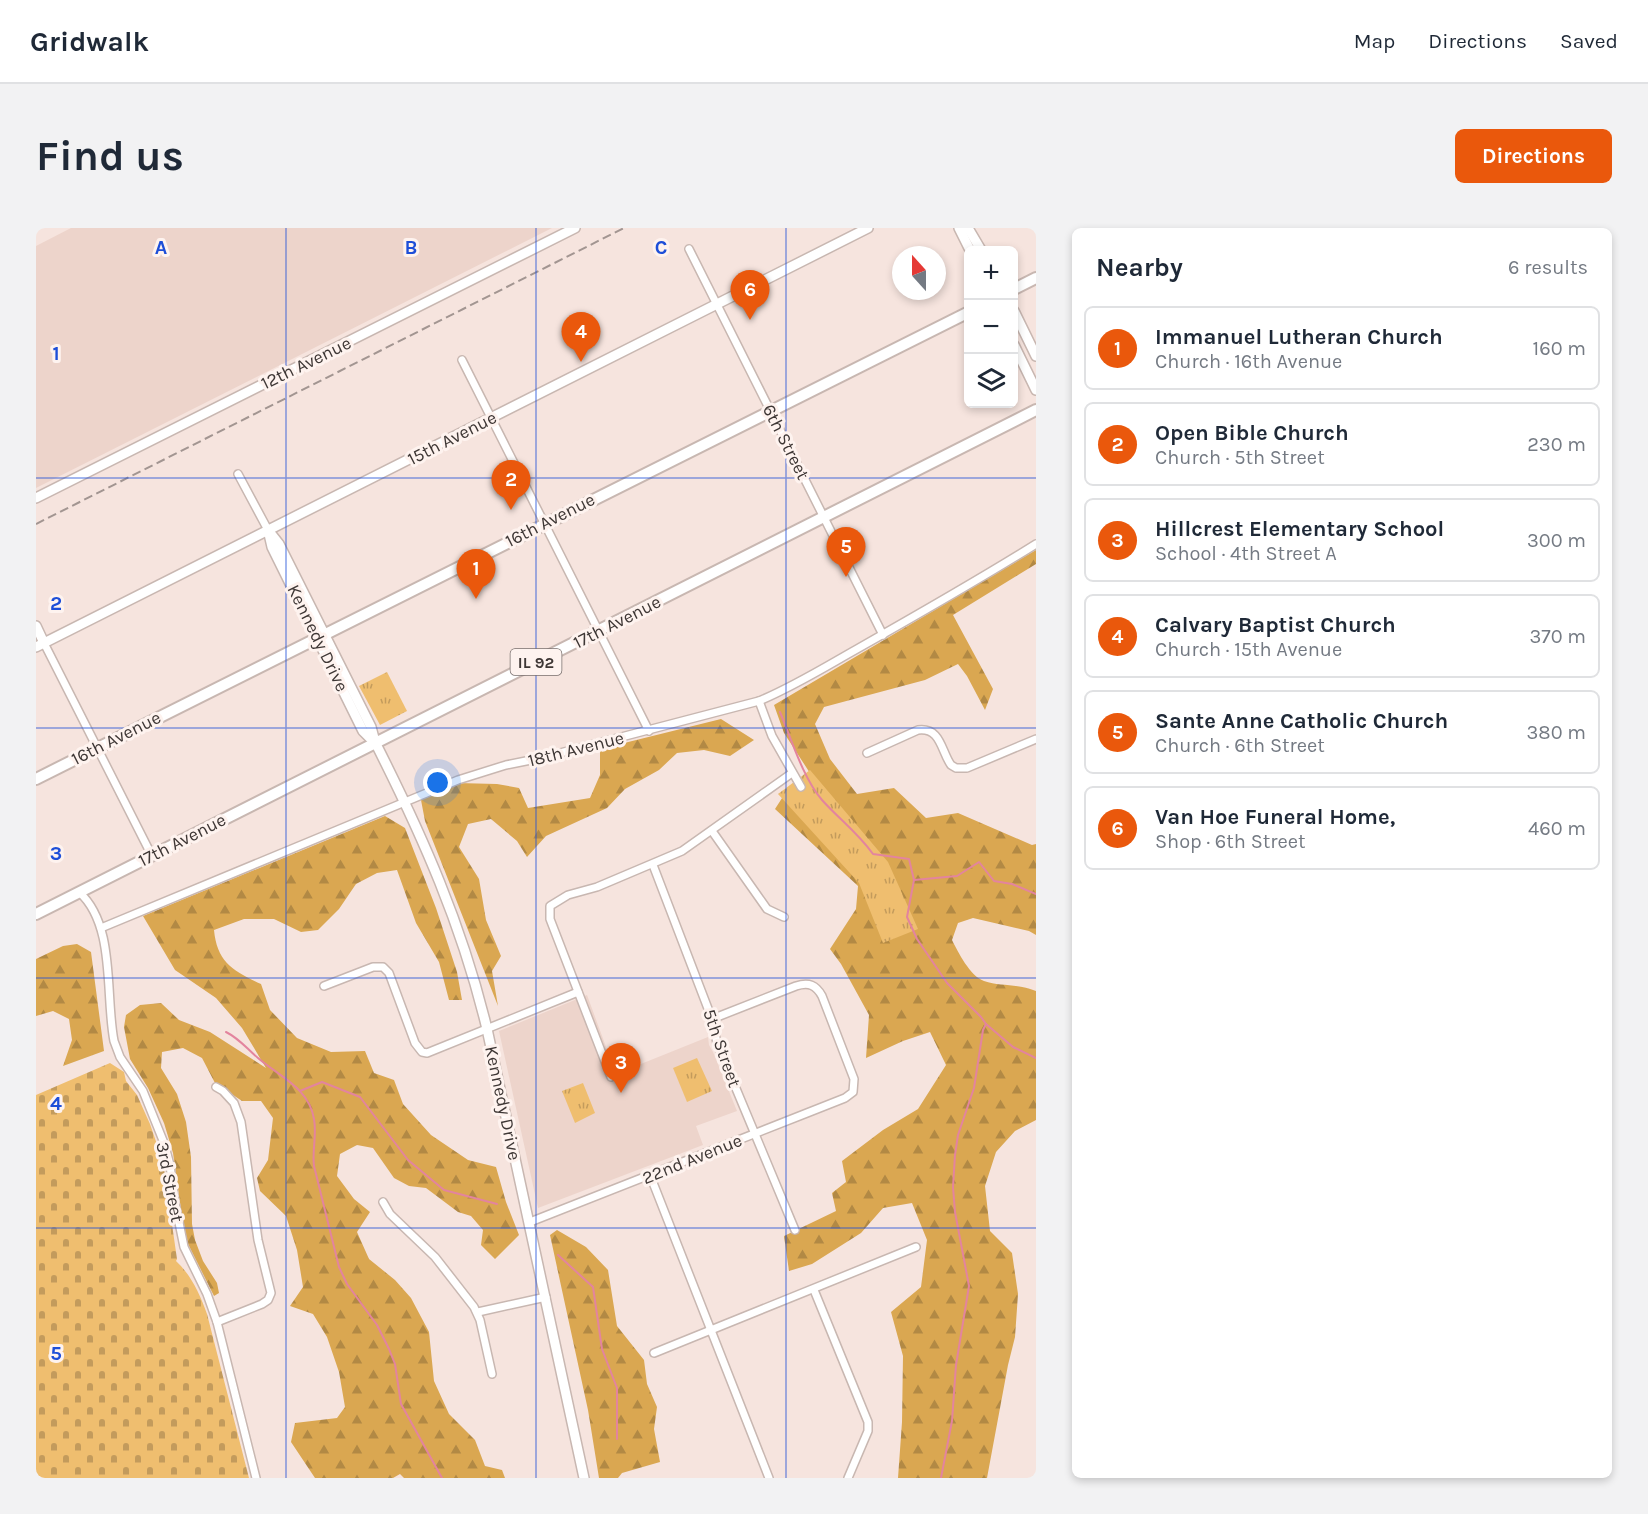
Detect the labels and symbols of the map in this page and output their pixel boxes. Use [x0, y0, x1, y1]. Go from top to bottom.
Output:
text: A [155, 236, 168, 259]
text: B [405, 236, 417, 259]
text: C [655, 236, 667, 259]
north arrow [892, 246, 946, 300]
pin: 6 [730, 270, 770, 320]
pin: 4 [562, 312, 600, 362]
street label: 12th Avenue [257, 332, 355, 394]
text: 1 [52, 342, 60, 365]
street label: 6th Street [758, 401, 814, 484]
street label: 15th Avenue [404, 406, 500, 470]
pin: 2 [492, 460, 530, 510]
street label: 16th Avenue [502, 488, 598, 552]
pin: 5 [826, 528, 866, 577]
pin: 1 [456, 550, 496, 599]
street label: Kennedy Drive [283, 581, 353, 695]
street label: 17th Avenue [569, 591, 665, 653]
text: 2 [50, 592, 62, 615]
road number: IL 92 [510, 649, 562, 675]
street label: 16th Avenue [68, 706, 164, 770]
street label: 18th Avenue [526, 726, 626, 772]
your location [423, 768, 452, 797]
street label: 17th Avenue [134, 809, 230, 871]
text: 3 [50, 842, 62, 865]
street label: 5th Street [698, 1006, 746, 1090]
street label: Kennedy Drive [480, 1044, 526, 1162]
pin: 3 [602, 1044, 640, 1093]
text: 4 [50, 1092, 62, 1115]
street label: 22nd Avenue [639, 1129, 745, 1189]
street label: 3rd Street [151, 1140, 189, 1224]
text: 5 [50, 1342, 62, 1365]

